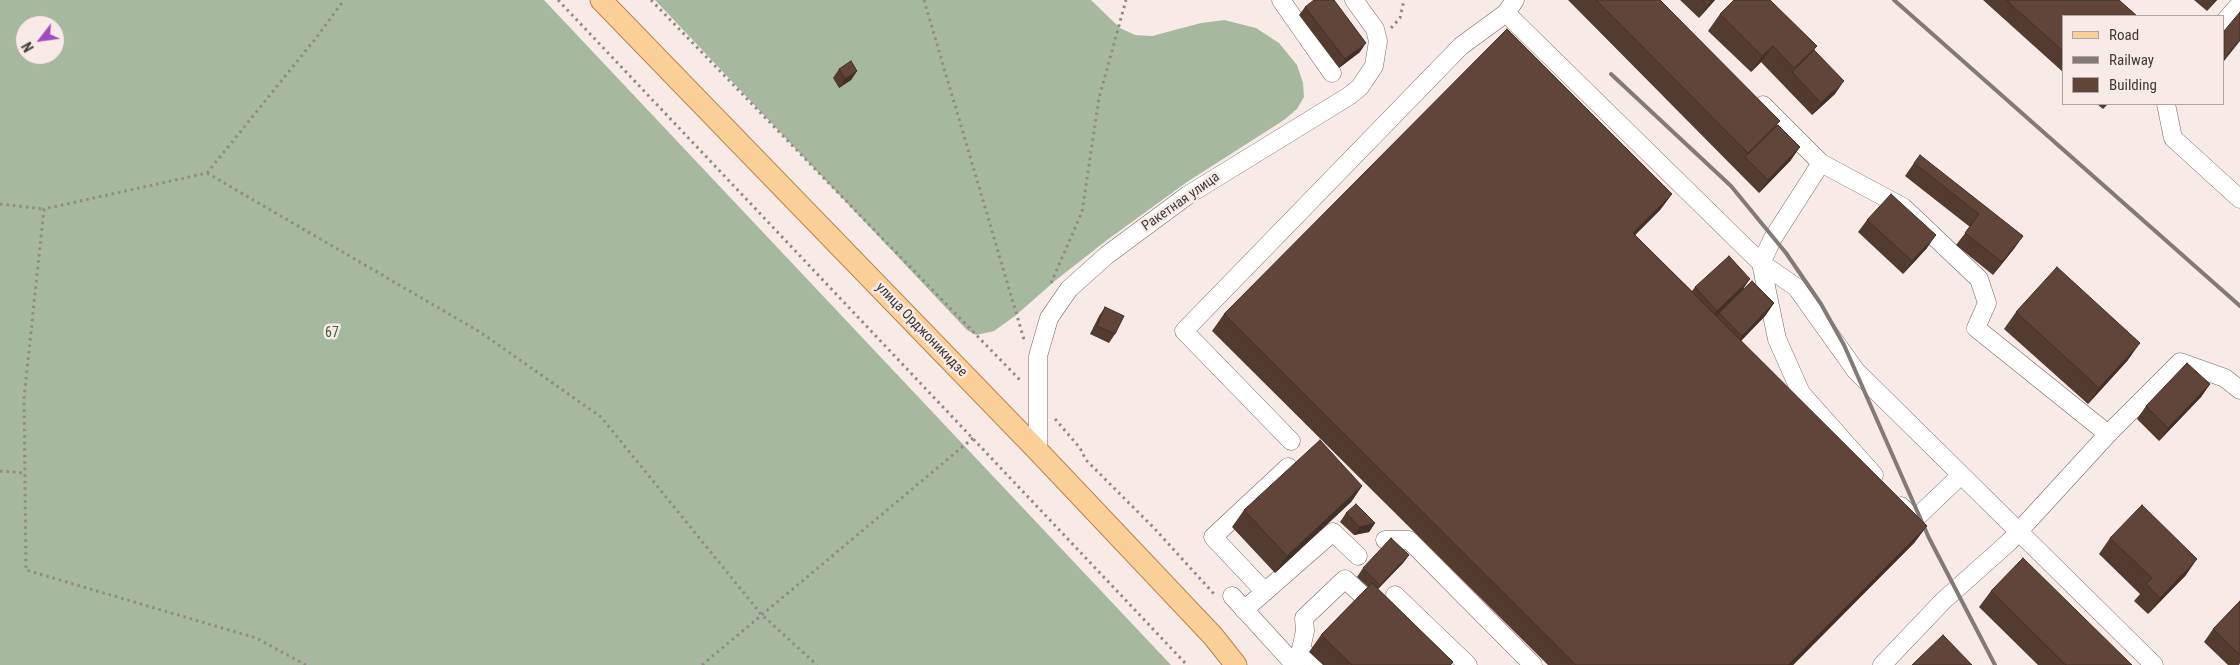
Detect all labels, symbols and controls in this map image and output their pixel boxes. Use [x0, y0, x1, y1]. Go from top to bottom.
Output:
north arrow [15, 15, 65, 65]
legend [2062, 15, 2225, 105]
text: Road [2109, 26, 2139, 44]
text: N [19, 39, 37, 55]
text: Railway [2109, 51, 2154, 69]
text: Building [2109, 76, 2157, 94]
street label: Ракетная улица [1139, 169, 1223, 235]
street label: улица Орджоникидзе [872, 279, 970, 381]
park label: 67 [325, 325, 339, 341]

